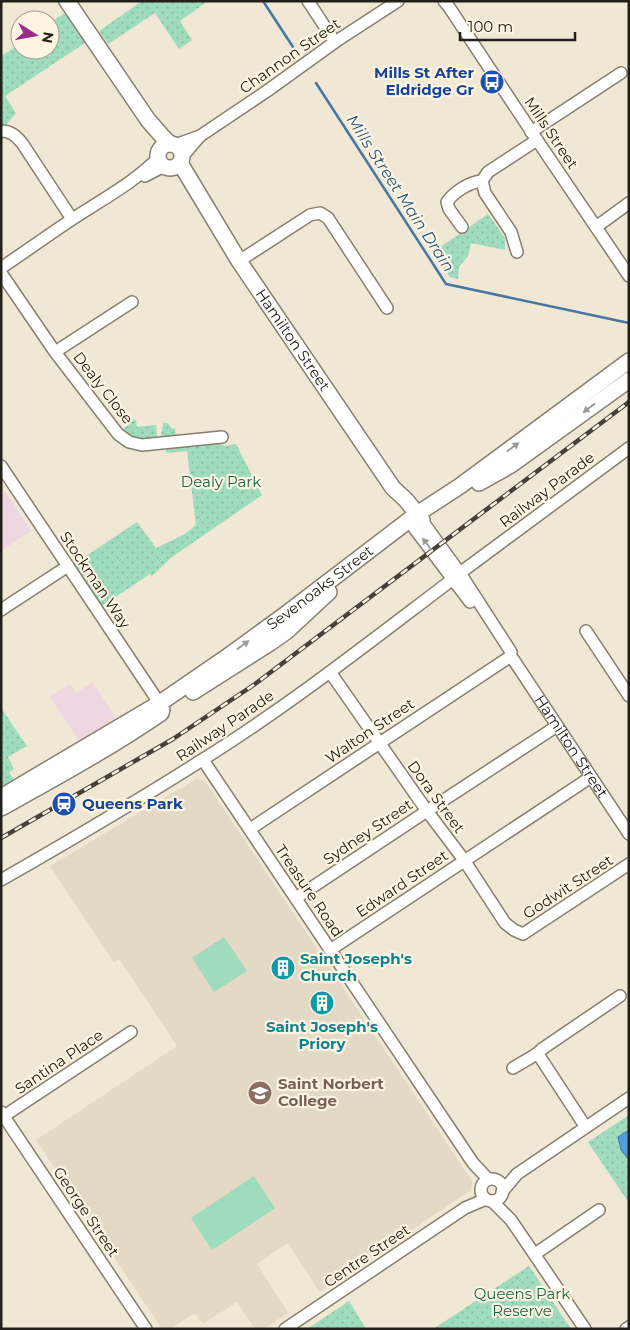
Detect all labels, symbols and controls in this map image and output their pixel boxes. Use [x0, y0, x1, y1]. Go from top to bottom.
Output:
north arrow [10, 10, 60, 60]
scale bar [460, 10, 575, 42]
street label: Channon Street [236, 14, 344, 97]
text: 100 m [468, 17, 513, 36]
text: N [38, 30, 58, 45]
place label: Mills St After Eldridge Gr [374, 63, 475, 99]
bus stop icon: Mills St After Eldridge Gr [479, 69, 505, 95]
street label: Mills Street [520, 93, 583, 172]
water label: Mills Street Main Drain [343, 111, 459, 275]
street label: Hamilton Street [252, 285, 335, 395]
street label: Dealy Close [69, 348, 138, 428]
one-way arrow [583, 403, 596, 414]
one-way arrow [506, 442, 519, 453]
street label: Railway Parade [495, 448, 598, 532]
park label: Dealy Park [181, 472, 261, 491]
street label: Stockman Way [56, 528, 135, 633]
one-way arrow [421, 538, 432, 551]
street label: Sevenoaks Street [263, 541, 377, 634]
one-way arrow [236, 640, 250, 650]
street label: Railway Parade [172, 686, 277, 765]
street label: Hamilton Street [530, 691, 612, 801]
street label: Walton Street [322, 694, 418, 767]
street label: Dora Street [404, 757, 469, 837]
station icon: Queens Park [51, 791, 77, 817]
place label: Queens Park [82, 794, 183, 813]
street label: Sydney Street [319, 795, 416, 868]
street label: Treasure Road [272, 841, 347, 941]
street label: Edward Street [352, 846, 451, 921]
street label: Godwit Street [519, 850, 616, 923]
place label: Saint Joseph's Church [300, 949, 412, 985]
building icon: Saint Joseph's Church [270, 955, 296, 981]
building icon: Saint Joseph's Priory [309, 990, 335, 1016]
place label: Saint Joseph's Priory [266, 1017, 378, 1053]
street label: Santina Place [11, 1025, 106, 1098]
place label: Saint Norbert College [278, 1074, 384, 1110]
school or university icon: Saint Norbert College [247, 1080, 273, 1106]
street label: George Street [49, 1163, 124, 1260]
street label: Centre Street [320, 1220, 413, 1291]
park label: Queens Park Reserve [474, 1284, 570, 1320]

